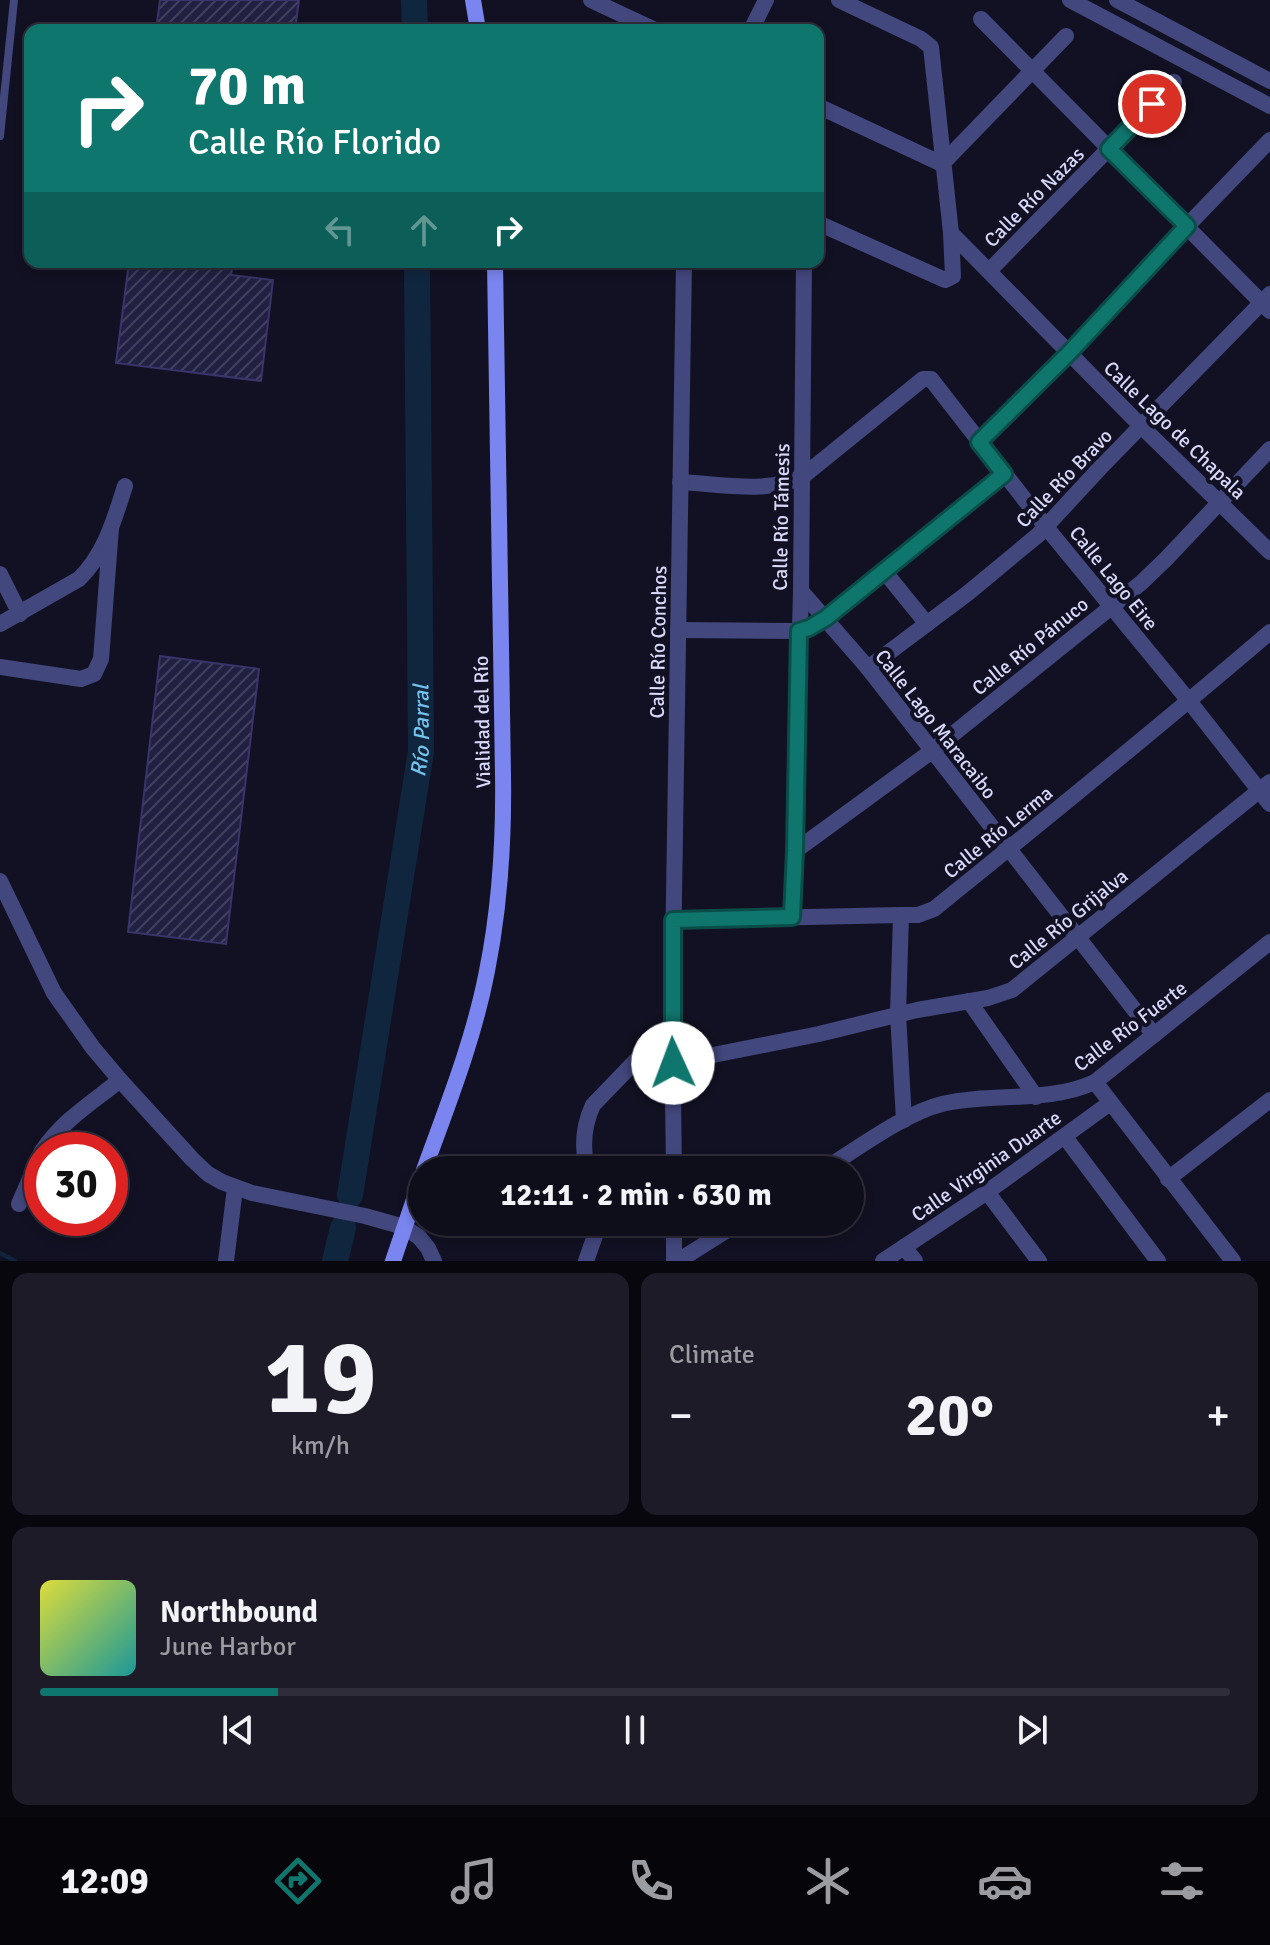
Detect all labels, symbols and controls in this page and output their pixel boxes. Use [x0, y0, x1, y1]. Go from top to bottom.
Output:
text: 70 m [188, 51, 306, 120]
icon: right [56, 56, 160, 160]
pin [1118, 70, 1186, 138]
icon: arrive [1130, 82, 1174, 126]
text: Calle Río Florido [188, 120, 441, 165]
street label: Calle Río Nazas [979, 142, 1090, 253]
icon: left [318, 208, 362, 252]
icon: ahead [402, 208, 446, 252]
icon: right [486, 208, 530, 252]
street label: Calle Lago de Chapala [1098, 356, 1251, 505]
street label: Calle Río Bravo [1011, 424, 1118, 533]
street label: Calle Río Támesis [768, 443, 795, 591]
street label: Calle Lago Eire [1064, 521, 1163, 636]
street label: Calle Río Conchos [645, 565, 672, 719]
street label: Calle Río Pánuco [967, 592, 1094, 701]
street label: Calle Lago Maracaibo [869, 644, 1002, 804]
street label: Vialidad del Río [469, 655, 496, 789]
water label: Río Parral [404, 683, 436, 779]
street label: Calle Río Lerma [939, 781, 1058, 884]
street label: Calle Río Grijalva [1003, 864, 1133, 975]
street label: Calle Río Fuerte [1069, 976, 1192, 1077]
position arrow [631, 1021, 715, 1105]
street label: Calle Virginia Duarte [906, 1105, 1066, 1228]
speed limit sign: 30 [24, 1132, 128, 1236]
text: 12:11 · 2 min · 630 m [500, 1177, 772, 1214]
text: 19 [264, 1314, 377, 1442]
text: Climate [669, 1339, 755, 1371]
text: 20° [905, 1379, 994, 1453]
text: − [669, 1389, 693, 1443]
text: + [1206, 1389, 1230, 1443]
text: km/h [291, 1430, 350, 1462]
text: Northbound [160, 1594, 318, 1631]
text: June Harbor [160, 1631, 296, 1663]
icon: previous [216, 1708, 260, 1752]
icon: pause [613, 1708, 657, 1752]
icon: next [1010, 1708, 1054, 1752]
icon: directions [270, 1853, 326, 1909]
icon: music [446, 1853, 502, 1909]
icon: phone [623, 1853, 679, 1909]
icon: climate [800, 1853, 856, 1909]
icon: car [977, 1853, 1033, 1909]
icon: filters [1154, 1853, 1210, 1909]
text: 12:09 [60, 1859, 149, 1904]

